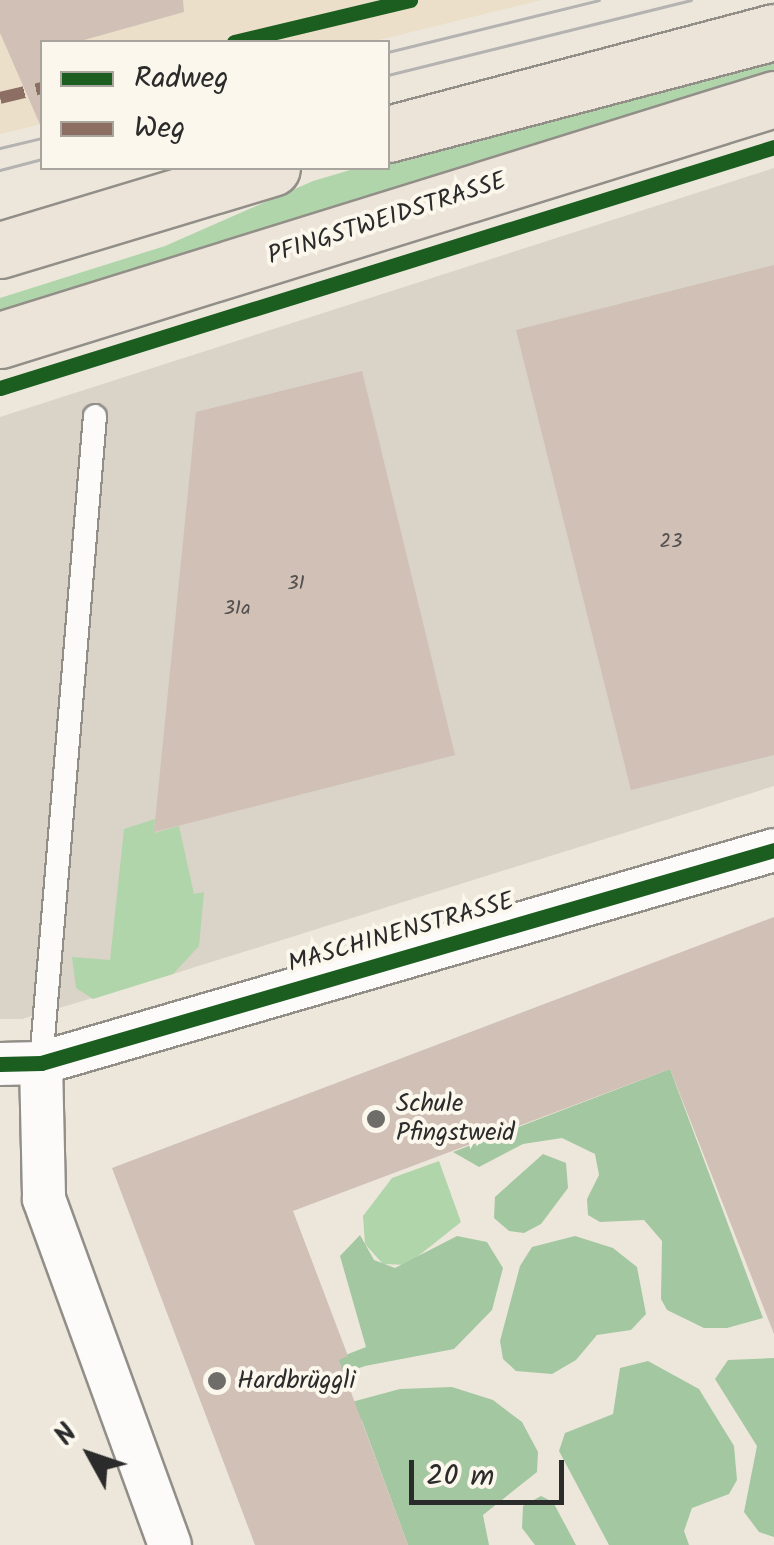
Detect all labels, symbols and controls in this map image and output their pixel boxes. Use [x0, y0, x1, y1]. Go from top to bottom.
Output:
legend [40, 40, 390, 170]
text: Radweg [134, 55, 229, 103]
text: Weg [134, 105, 185, 153]
street label: PFINGSTWEIDSTRASSE [264, 166, 510, 272]
house number: 23 [659, 530, 683, 554]
house number: 31 [287, 572, 305, 596]
house number: 31a [223, 597, 251, 621]
street label: MASCHINENSTRASSE [285, 886, 517, 980]
place label: Schule Pfingstweid [396, 1090, 515, 1149]
marker: Schule Pfingstweid [365, 1108, 387, 1130]
place label: Hardbrüggli [237, 1366, 355, 1396]
marker: Hardbrüggli [206, 1370, 228, 1392]
north arrow [40, 1405, 140, 1505]
text: N [44, 1414, 90, 1457]
scale bar [414, 1440, 569, 1502]
text: 20 m [426, 1453, 494, 1501]

